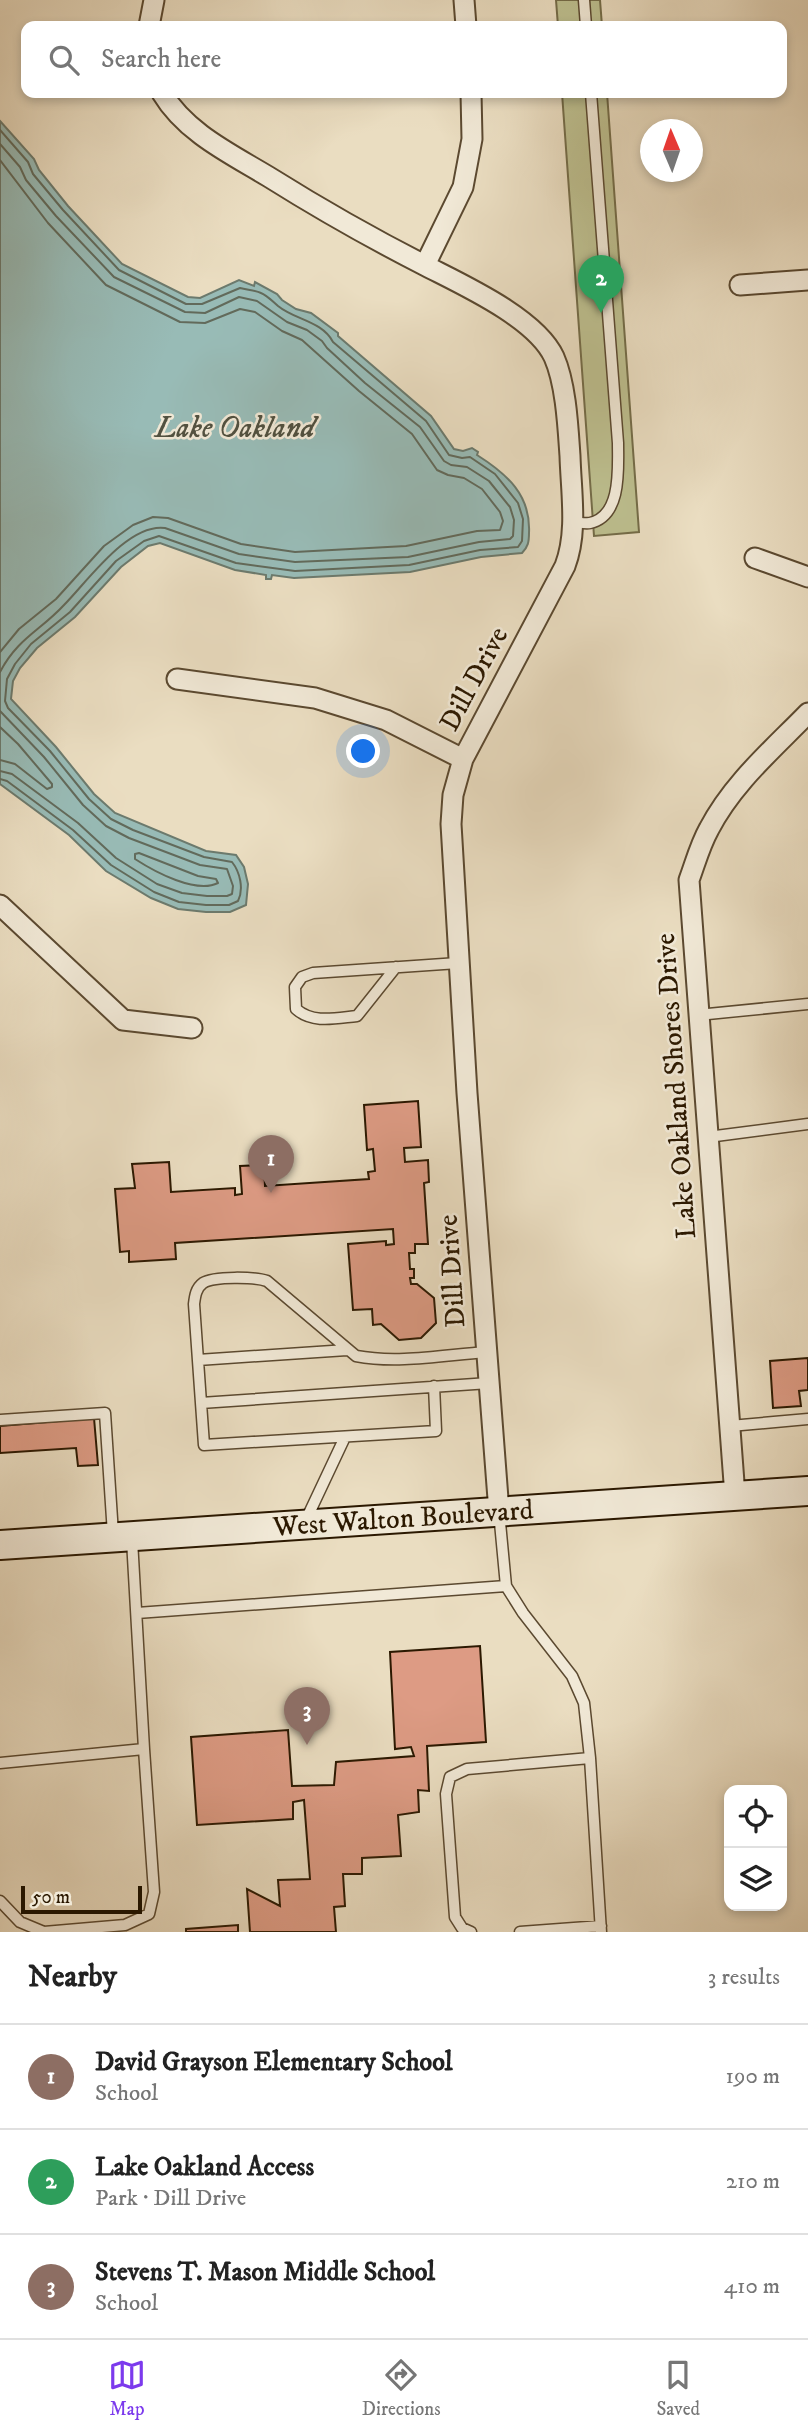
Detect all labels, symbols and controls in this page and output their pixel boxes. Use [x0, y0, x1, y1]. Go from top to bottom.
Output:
search box [21, 21, 787, 98]
icon: search [45, 41, 83, 79]
text: Search here [101, 43, 221, 76]
north arrow [640, 119, 703, 182]
pin: 2 [578, 255, 624, 313]
water label: Lake Oakland [153, 410, 320, 447]
street label: Dill Drive [432, 621, 516, 737]
your location [346, 734, 380, 768]
street label: Lake Oakland Shores Drive [648, 932, 704, 1240]
pin: 1 [248, 1135, 294, 1193]
street label: Dill Drive [431, 1213, 473, 1329]
street label: West Walton Boulevard [271, 1492, 535, 1544]
pin: 3 [284, 1687, 330, 1745]
map controls [724, 1785, 787, 1911]
button: locate [724, 1785, 787, 1848]
button: layers [724, 1848, 787, 1911]
scale bar [21, 1883, 142, 1915]
text: 50 m [32, 1886, 70, 1909]
text: Nearby [28, 1959, 117, 1996]
text: 3 results [708, 1963, 780, 1992]
text: David Grayson Elementary School [95, 2046, 453, 2079]
text: 1 [47, 2062, 55, 2091]
text: 190 m [726, 2062, 780, 2091]
text: School [95, 2079, 158, 2108]
text: Lake Oakland Access [95, 2151, 314, 2184]
text: 2 [45, 2167, 57, 2196]
text: 210 m [726, 2167, 780, 2196]
text: Park · Dill Drive [95, 2184, 246, 2213]
text: Stevens T. Mason Middle School [95, 2256, 435, 2289]
text: 3 [47, 2272, 55, 2301]
text: 410 m [724, 2272, 780, 2301]
text: School [95, 2289, 158, 2318]
tab: Map [108, 2356, 146, 2421]
tab: Directions [362, 2356, 441, 2421]
tab: Saved [656, 2356, 700, 2421]

